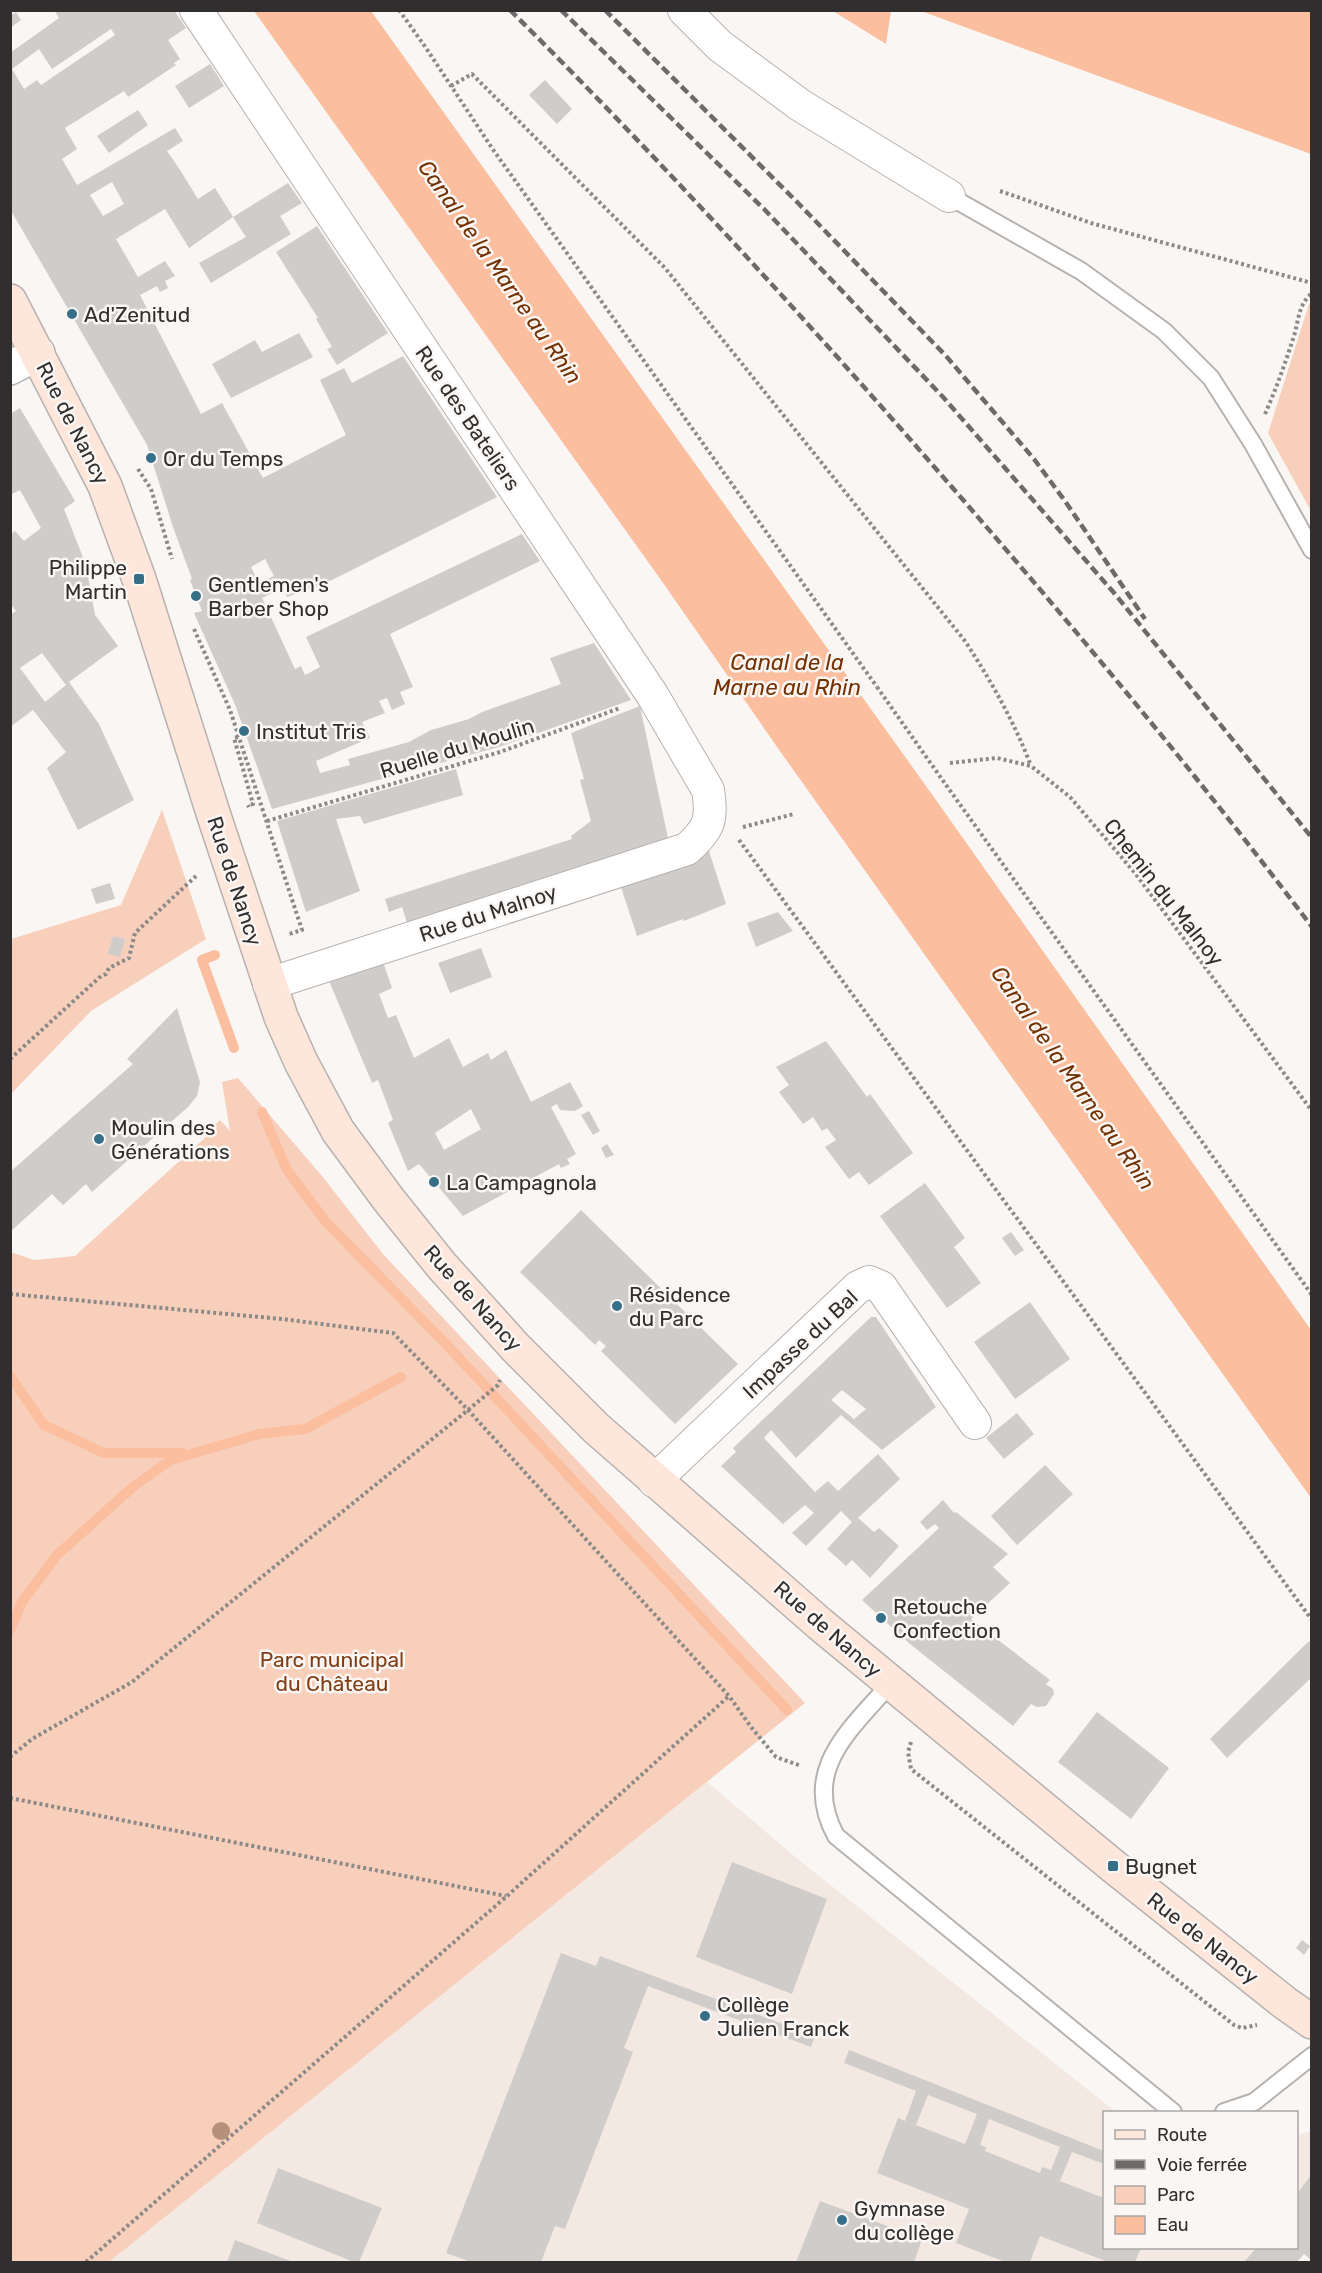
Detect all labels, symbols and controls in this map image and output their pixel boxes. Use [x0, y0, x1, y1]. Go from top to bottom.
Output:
water label: Canal de la Marne au Rhin [412, 155, 588, 389]
place label: Ad'Zenitud [84, 302, 190, 327]
marker: Ad'Zenitud [65, 307, 79, 321]
street label: Rue des Bateliers [410, 341, 526, 495]
street label: Rue de Nancy [31, 357, 115, 489]
place label: Or du Temps [163, 446, 283, 471]
marker: Or du Temps [144, 451, 158, 465]
place label: Philippe Martin [49, 555, 127, 604]
marker: Philippe Martin [132, 572, 146, 586]
place label: Gentlemen's Barber Shop [208, 572, 329, 621]
marker: Gentlemen's Barber Shop [189, 589, 203, 603]
water label: Canal de la Marne au Rhin [713, 649, 861, 701]
street label: Ruelle du Moulin [377, 713, 537, 783]
place label: Institut Tris [256, 719, 366, 744]
marker: Institut Tris [237, 724, 251, 738]
street label: Rue de Nancy [202, 813, 268, 949]
street label: Chemin du Malnoy [1099, 813, 1229, 971]
street label: Rue du Malnoy [416, 879, 560, 947]
water label: Canal de la Marne au Rhin [985, 961, 1161, 1195]
place label: Moulin des Générations [111, 1115, 230, 1164]
marker: Moulin des Générations [92, 1132, 106, 1146]
place label: La Campagnola [446, 1170, 597, 1195]
marker: La Campagnola [427, 1175, 441, 1189]
street label: Rue de Nancy [419, 1240, 528, 1357]
place label: Résidence du Parc [629, 1282, 731, 1331]
street label: Impasse du Bal [737, 1284, 863, 1404]
marker: Résidence du Parc [610, 1299, 624, 1313]
street label: Rue de Nancy [769, 1575, 887, 1683]
place label: Retouche Confection [893, 1594, 1001, 1643]
marker: Retouche Confection [874, 1611, 888, 1625]
park label: Parc municipal du Château [260, 1647, 404, 1696]
place label: Bugnet [1125, 1854, 1197, 1879]
marker: Bugnet [1106, 1859, 1120, 1873]
street label: Rue de Nancy [1142, 1887, 1264, 1989]
place label: Collège Julien Franck [717, 1992, 849, 2041]
marker: Collège Julien Franck [698, 2009, 712, 2023]
legend [1103, 2111, 1298, 2249]
text: Route [1157, 2124, 1207, 2146]
text: Voie ferrée [1157, 2154, 1247, 2176]
text: Parc [1157, 2184, 1195, 2206]
place label: Gymnase du collège [854, 2196, 954, 2245]
marker: Gymnase du collège [835, 2213, 849, 2227]
text: Eau [1157, 2214, 1189, 2236]

